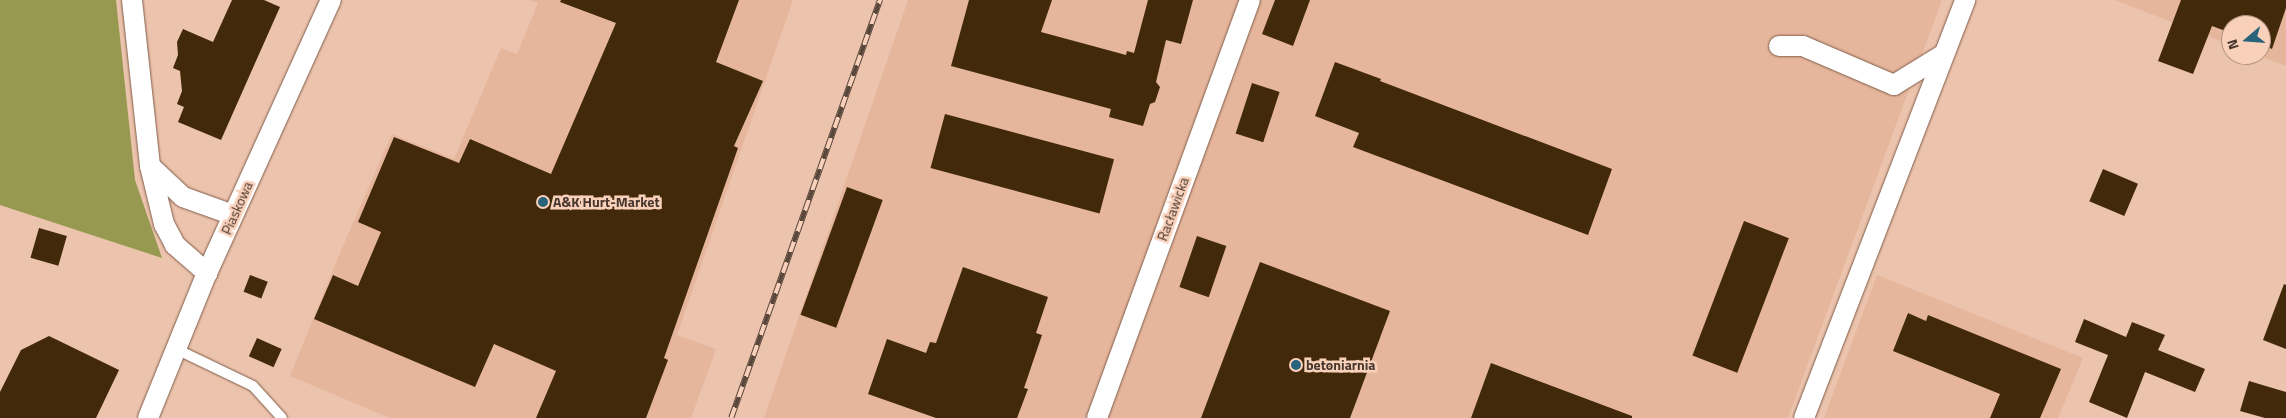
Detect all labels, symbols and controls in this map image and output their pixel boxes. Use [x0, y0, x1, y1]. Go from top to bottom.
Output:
north arrow [2221, 15, 2271, 65]
text: N [2221, 37, 2244, 52]
street label: Racławicka [1154, 175, 1192, 243]
street label: Piaskowa [218, 179, 256, 237]
place label: A&K Hurt-Market [553, 194, 660, 210]
marker: A&K Hurt-Market [537, 196, 549, 208]
place label: betoniarnia [1306, 357, 1376, 373]
marker: betoniarnia [1290, 359, 1302, 371]

